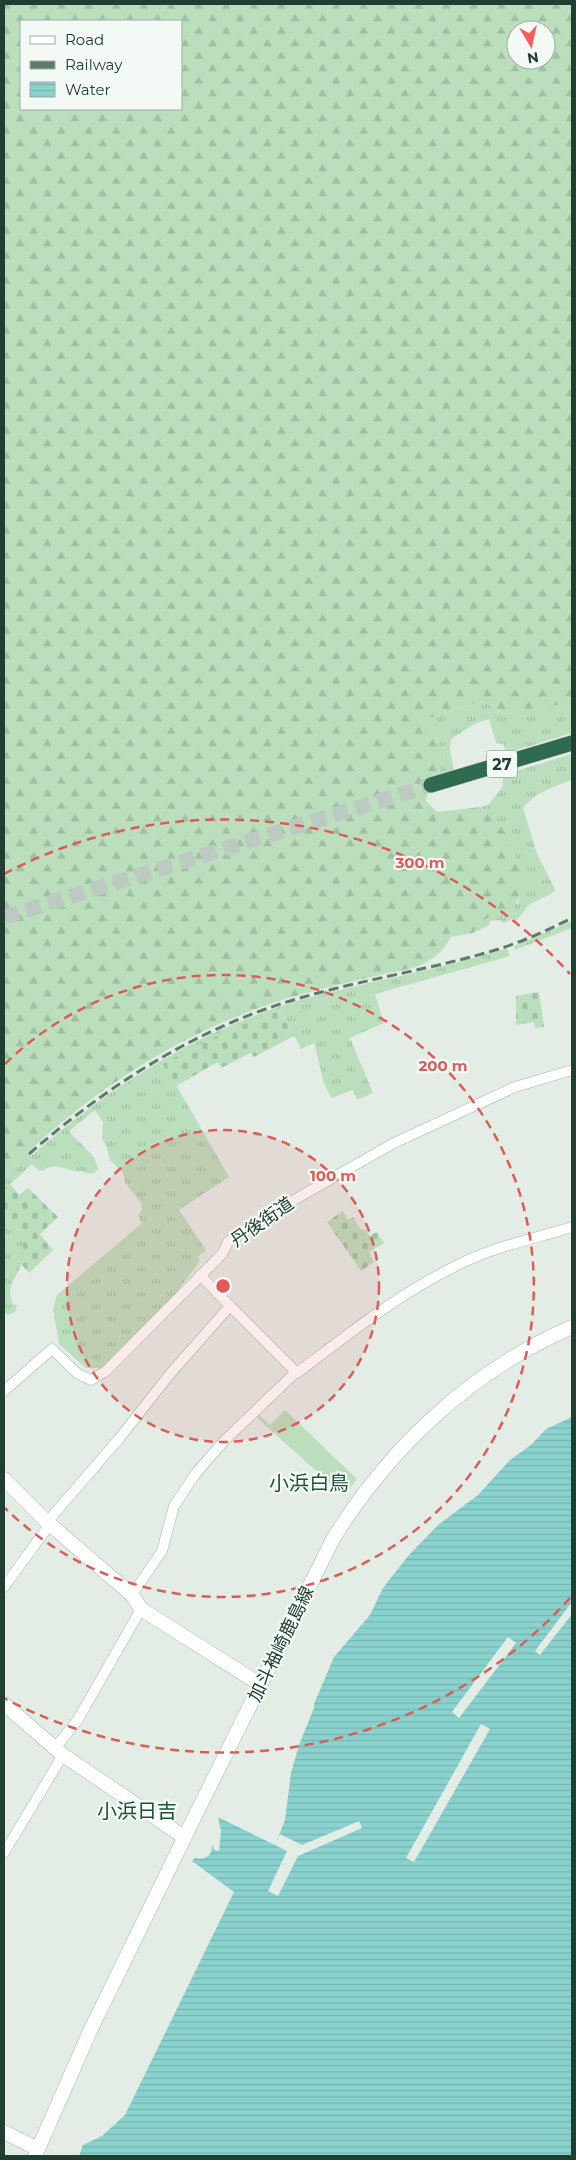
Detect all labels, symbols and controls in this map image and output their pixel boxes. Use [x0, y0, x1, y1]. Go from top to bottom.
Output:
legend [20, 20, 182, 110]
north arrow [506, 20, 556, 70]
text: Road [65, 30, 104, 49]
text: N [526, 48, 540, 68]
text: Railway [65, 55, 123, 74]
text: Water [65, 80, 111, 99]
road number: 27 [487, 751, 517, 778]
text: 300 m [394, 853, 445, 872]
text: 200 m [418, 1056, 468, 1075]
text: 100 m [310, 1166, 356, 1185]
street label: 丹後街道 [226, 1192, 298, 1252]
centre of rings [214, 1277, 232, 1295]
district label: 小浜白鳥 [269, 1471, 349, 1495]
street label: 加斗袖崎鹿島線 [243, 1583, 319, 1705]
district label: 小浜日吉 [97, 1799, 177, 1823]

